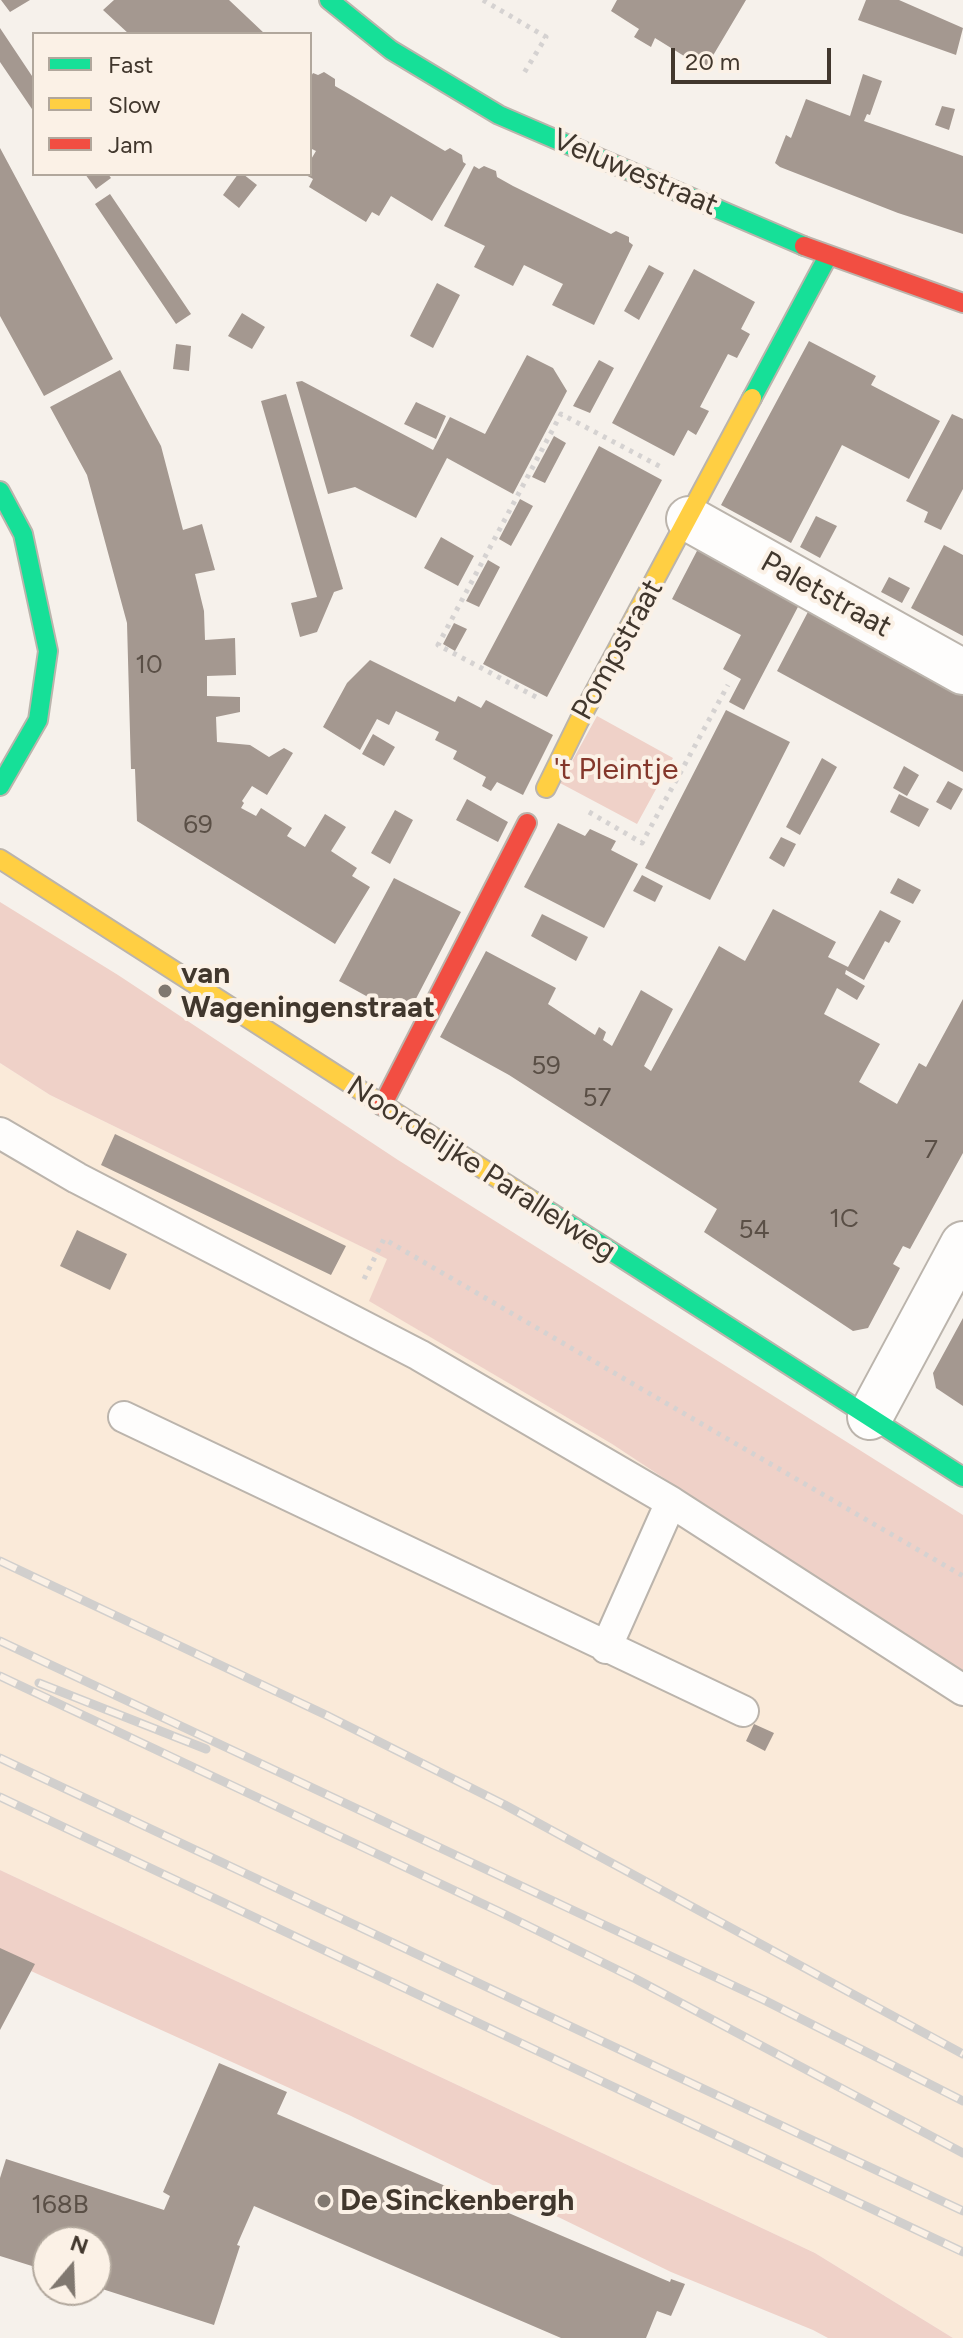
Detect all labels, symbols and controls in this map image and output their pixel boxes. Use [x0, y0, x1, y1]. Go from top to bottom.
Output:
legend [32, 32, 312, 176]
scale bar [675, 32, 835, 82]
text: 20 m [685, 47, 740, 76]
text: Fast [108, 50, 153, 79]
text: Slow [108, 90, 160, 119]
street label: Veluwestraat [547, 122, 723, 224]
text: Jam [108, 130, 153, 159]
street label: Paletstraat [754, 544, 898, 646]
street label: Pompstraat [565, 573, 671, 727]
house number: 10 [135, 649, 163, 681]
park label: 't Pleintje [554, 752, 678, 788]
house number: 69 [183, 809, 213, 841]
place label: van Wageningenstraat [181, 956, 435, 1026]
marker: van Wageningenstraat [156, 982, 174, 1000]
house number: 59 [531, 1050, 561, 1082]
street label: Noordelijke Parallelweg [340, 1069, 622, 1269]
house number: 57 [583, 1082, 611, 1114]
house number: 7 [924, 1134, 938, 1166]
house number: 1C [829, 1203, 859, 1235]
house number: 54 [738, 1214, 770, 1246]
place label: De Sinckenbergh [340, 2183, 574, 2219]
house number: 168B [31, 2189, 89, 2221]
marker: De Sinckenbergh [315, 2192, 333, 2210]
north arrow [32, 2226, 112, 2306]
text: N [67, 2229, 92, 2260]

